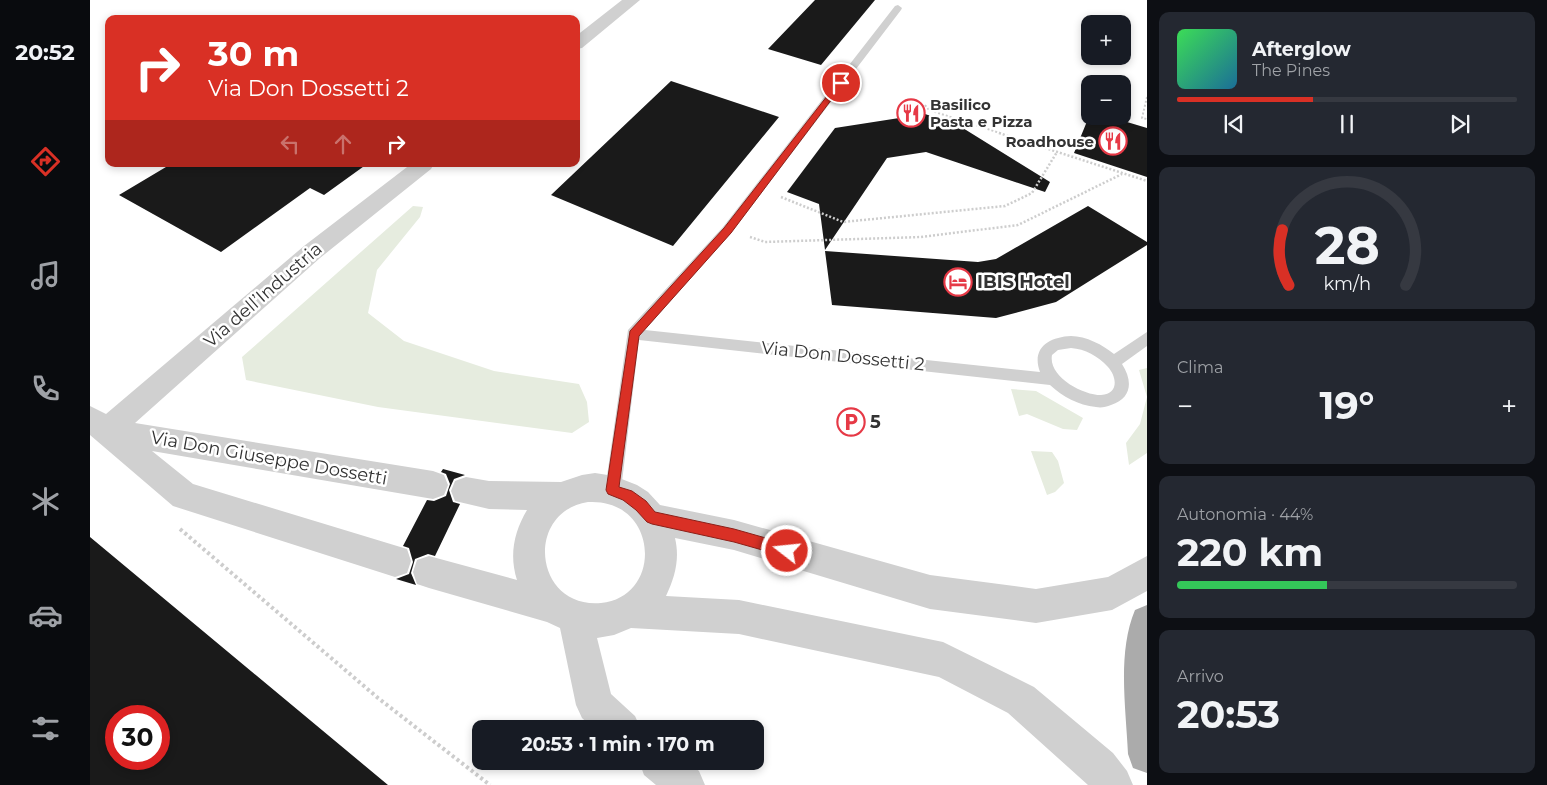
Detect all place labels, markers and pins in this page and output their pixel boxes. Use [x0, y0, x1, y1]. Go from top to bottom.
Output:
pin [820, 62, 862, 104]
place label: Basilico Pasta e Pizza [930, 95, 1032, 131]
restaurant icon: Basilico Pasta e Pizza [896, 98, 926, 128]
restaurant icon: Roadhouse [1098, 126, 1128, 156]
place label: Roadhouse [1006, 132, 1094, 151]
hotel icon: IBIS Hotel [943, 267, 973, 297]
place label: IBIS Hotel [977, 271, 1070, 293]
parking icon: 5 [836, 407, 866, 437]
place label: 5 [870, 411, 881, 433]

